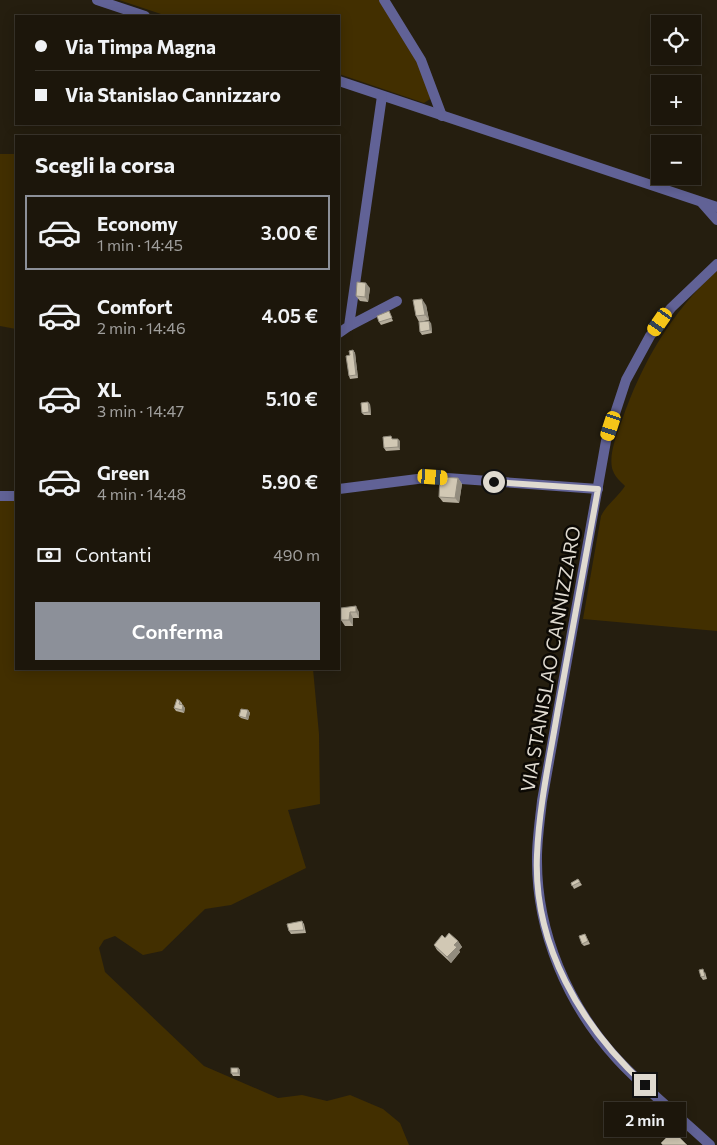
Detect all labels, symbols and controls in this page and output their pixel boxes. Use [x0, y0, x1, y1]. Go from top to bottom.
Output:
map controls [651, 15, 701, 185]
button: locate [651, 15, 701, 65]
text: Via Timpa Magna [65, 35, 216, 58]
button: + [651, 75, 701, 125]
text: Via Stanislao Cannizzaro [65, 83, 281, 106]
button: − [651, 135, 701, 185]
text: Scegli la corsa [35, 151, 175, 178]
icon: car [37, 210, 82, 255]
text: Economy [97, 212, 178, 235]
text: 3.00 € [261, 221, 318, 244]
text: 1 min · 14:45 [97, 235, 183, 254]
icon: car [37, 293, 82, 338]
text: Comfort [97, 295, 173, 318]
text: 4.05 € [261, 304, 318, 327]
car [645, 305, 674, 339]
text: 2 min · 14:46 [97, 318, 186, 337]
icon: car [37, 376, 82, 421]
text: XL [97, 378, 122, 401]
text: 5.10 € [266, 387, 318, 410]
text: 3 min · 14:47 [97, 401, 184, 420]
car [599, 409, 622, 443]
icon: car [37, 459, 82, 504]
text: Green [97, 461, 149, 484]
car [417, 468, 448, 486]
text: 5.90 € [262, 470, 318, 493]
route start [483, 471, 505, 493]
text: 4 min · 14:48 [97, 484, 186, 503]
street label: VIA STANISLAO CANNIZZARO [515, 524, 585, 794]
icon: cash [35, 541, 63, 569]
text: Contanti [75, 543, 152, 566]
text: 490 m [273, 545, 320, 564]
button: Conferma [35, 602, 320, 660]
route end [634, 1074, 656, 1096]
callout: 2 min [604, 1102, 686, 1138]
text: 2 min [625, 1110, 665, 1129]

